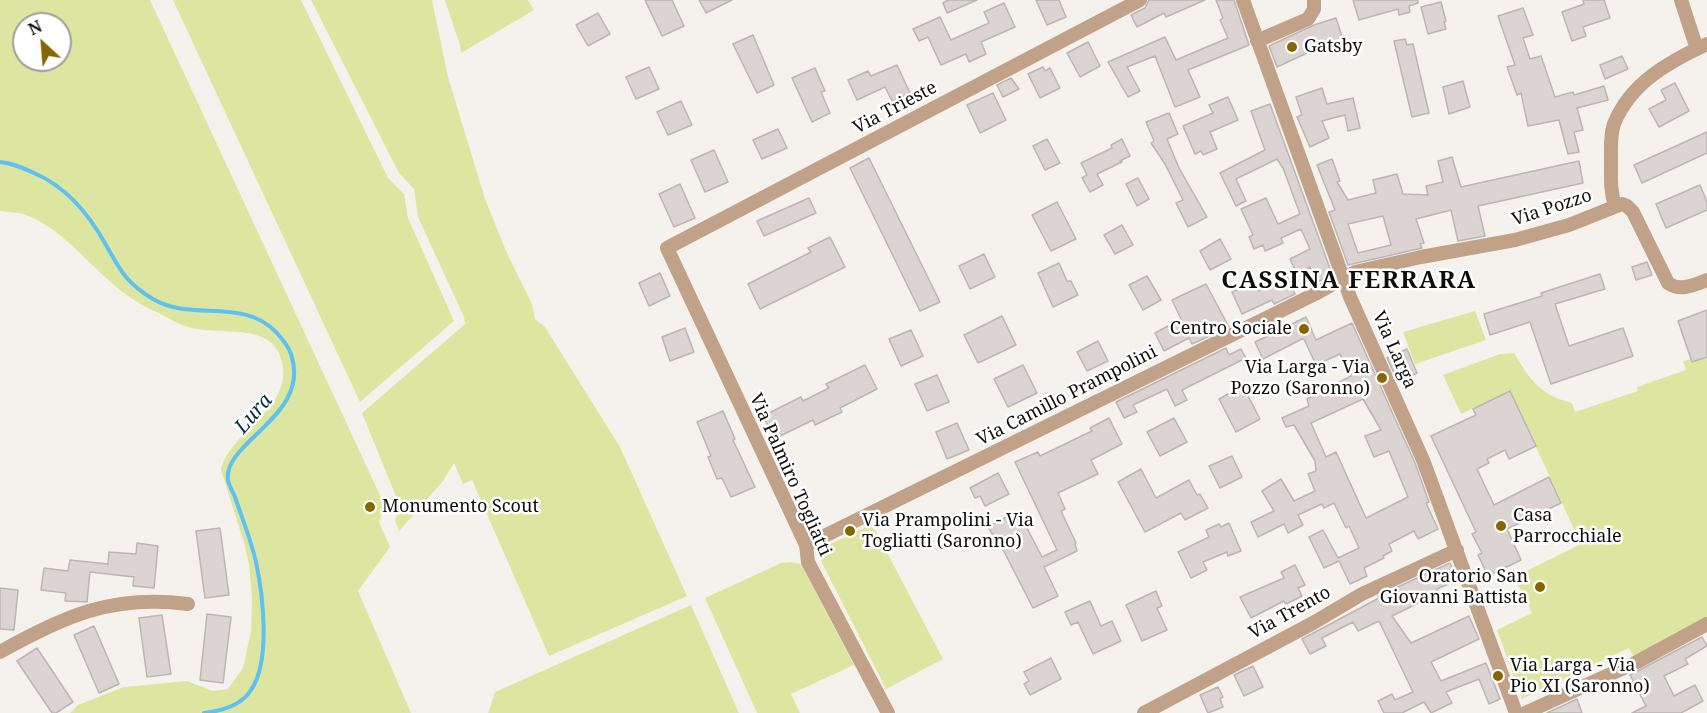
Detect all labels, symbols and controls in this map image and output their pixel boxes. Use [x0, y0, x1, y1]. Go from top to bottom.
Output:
north arrow [12, 12, 72, 72]
text: N [24, 15, 45, 40]
place label: Gatsby [1304, 36, 1362, 58]
marker: Gatsby [1285, 40, 1299, 54]
street label: Via Trieste [849, 77, 941, 139]
street label: Via Pozzo [1509, 185, 1595, 231]
district label: CASSINA FERRARA [1221, 267, 1477, 295]
street label: Via Larga [1367, 308, 1421, 392]
place label: Centro Sociale [1170, 318, 1292, 340]
marker: Centro Sociale [1297, 322, 1311, 336]
street label: Via Camillo Prampolini [973, 341, 1161, 451]
place label: Via Larga - Via Pozzo (Saronno) [1230, 357, 1370, 400]
marker: Via Larga - Via Pozzo (Saronno) [1375, 371, 1389, 385]
water label: Lura [230, 389, 278, 439]
street label: Via Palmiro Togliatti [744, 390, 836, 560]
place label: Monumento Scout [382, 496, 539, 518]
marker: Monumento Scout [363, 500, 377, 514]
place label: Casa Parrocchiale [1513, 505, 1622, 548]
place label: Via Prampolini - Via Togliatti (Saronno) [862, 510, 1034, 552]
marker: Casa Parrocchiale [1494, 519, 1508, 533]
marker: Via Prampolini - Via Togliatti (Saronno) [843, 524, 857, 538]
place label: Oratorio San Giovanni Battista [1380, 566, 1528, 608]
marker: Oratorio San Giovanni Battista [1533, 580, 1547, 594]
street label: Via Trento [1245, 582, 1335, 644]
place label: Via Larga - Via Pio XI (Saronno) [1510, 655, 1650, 698]
marker: Via Larga - Via Pio XI (Saronno) [1491, 669, 1505, 683]

